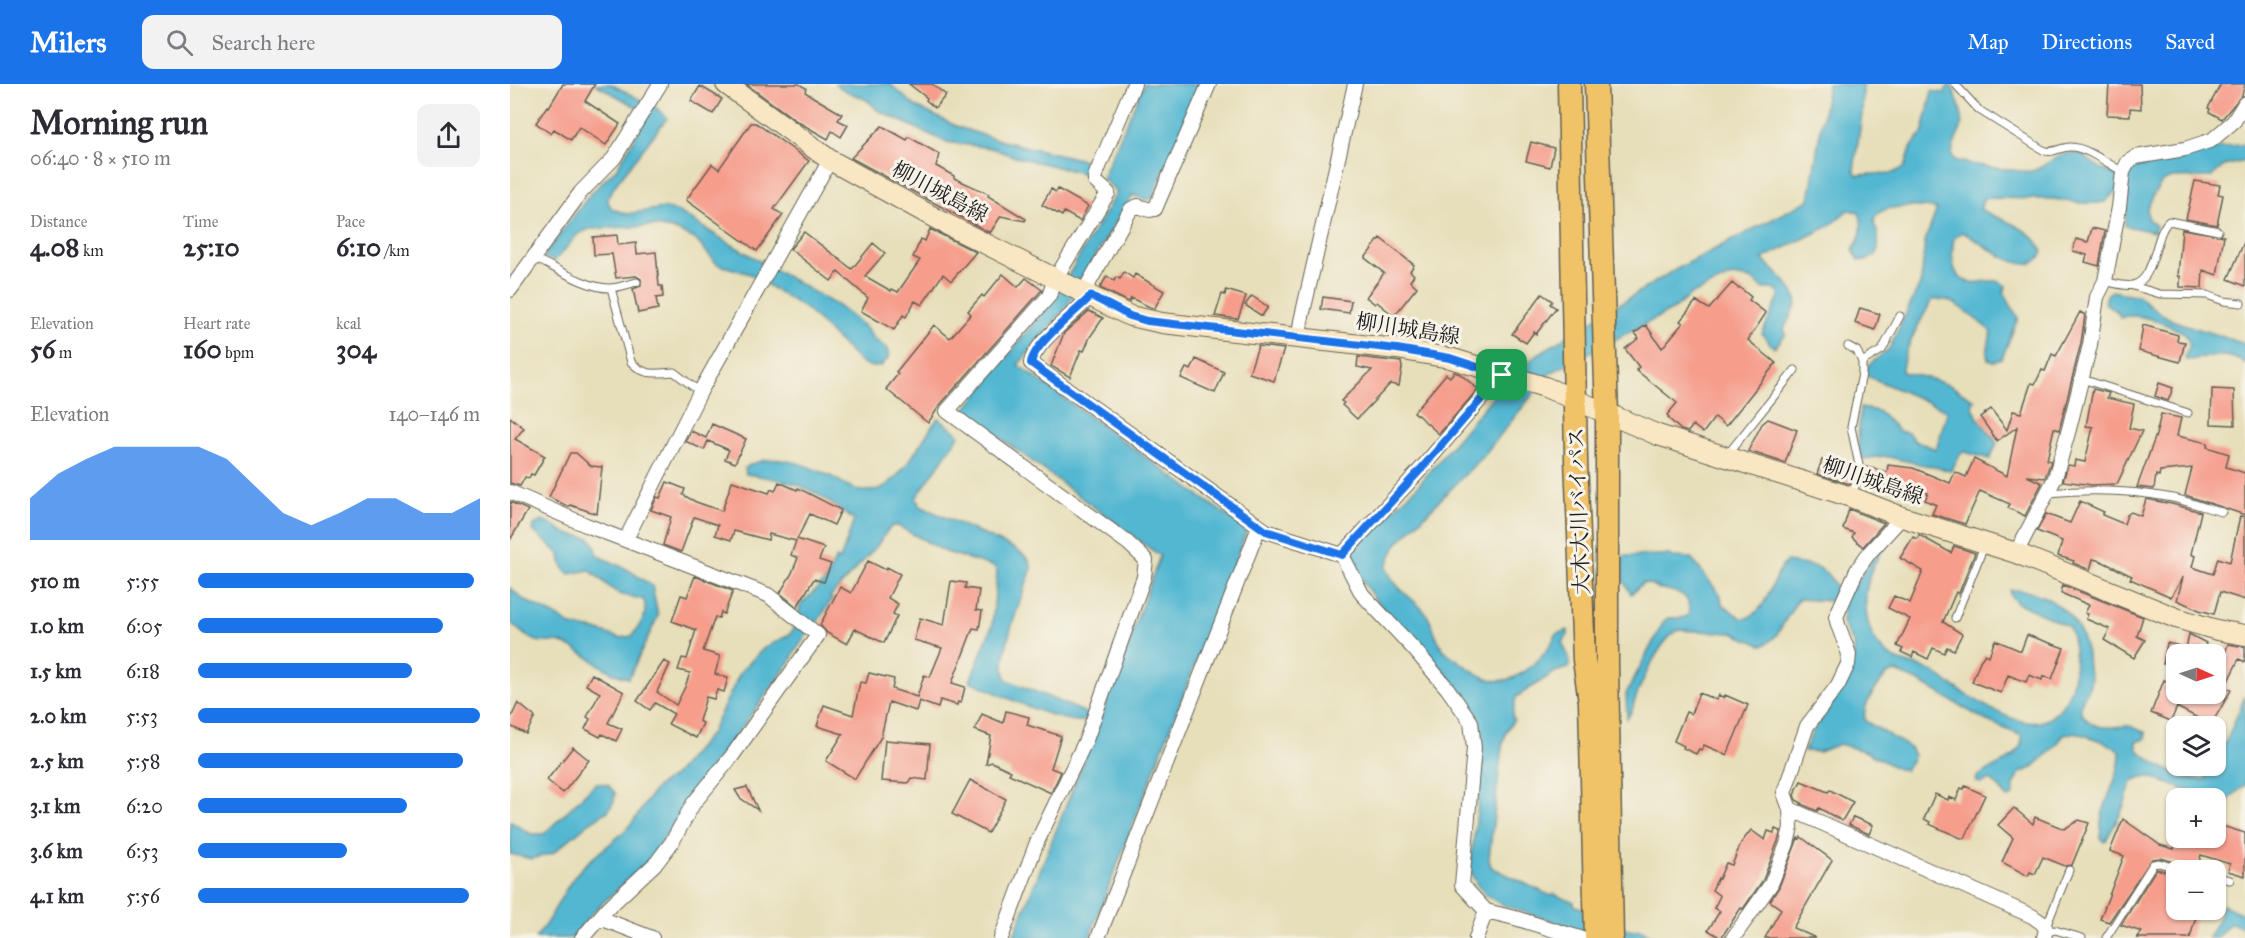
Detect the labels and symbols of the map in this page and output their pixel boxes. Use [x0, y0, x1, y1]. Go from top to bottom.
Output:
street label: 柳川城島線 [888, 156, 992, 228]
street label: 柳川城島線 [1354, 308, 1462, 350]
pin [1476, 349, 1527, 400]
street label: 大木大川バイパス [1563, 427, 1595, 595]
street label: 柳川城島線 [1819, 452, 1927, 510]
north arrow [2166, 644, 2226, 704]

